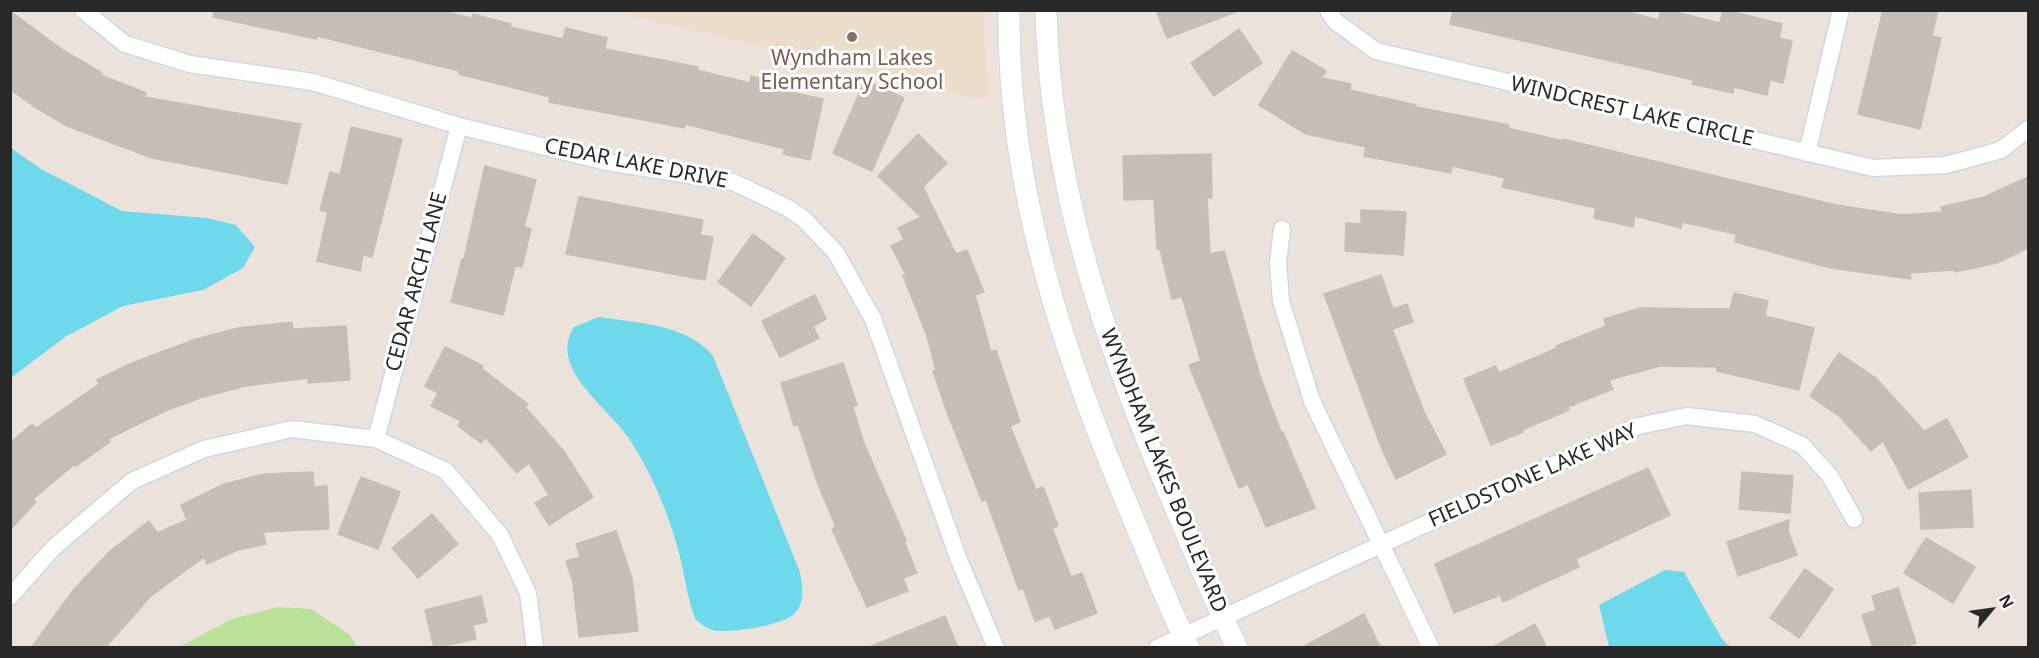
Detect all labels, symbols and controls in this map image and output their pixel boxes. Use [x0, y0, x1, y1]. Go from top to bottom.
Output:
marker: Wyndham Lakes Elementary School [845, 30, 859, 44]
place label: Wyndham Lakes Elementary School [760, 46, 944, 96]
street label: WINDCREST LAKE CIRCLE [1508, 72, 1756, 152]
street label: CEDAR LAKE DRIVE [542, 134, 730, 194]
street label: CEDAR ARCH LANE [381, 190, 453, 374]
street label: WYNDHAM LAKES BOULEVARD [1094, 325, 1232, 617]
street label: FIELDSTONE LAKE WAY [1425, 419, 1641, 533]
north arrow [1961, 580, 2021, 640]
text: N [1994, 590, 2020, 612]

